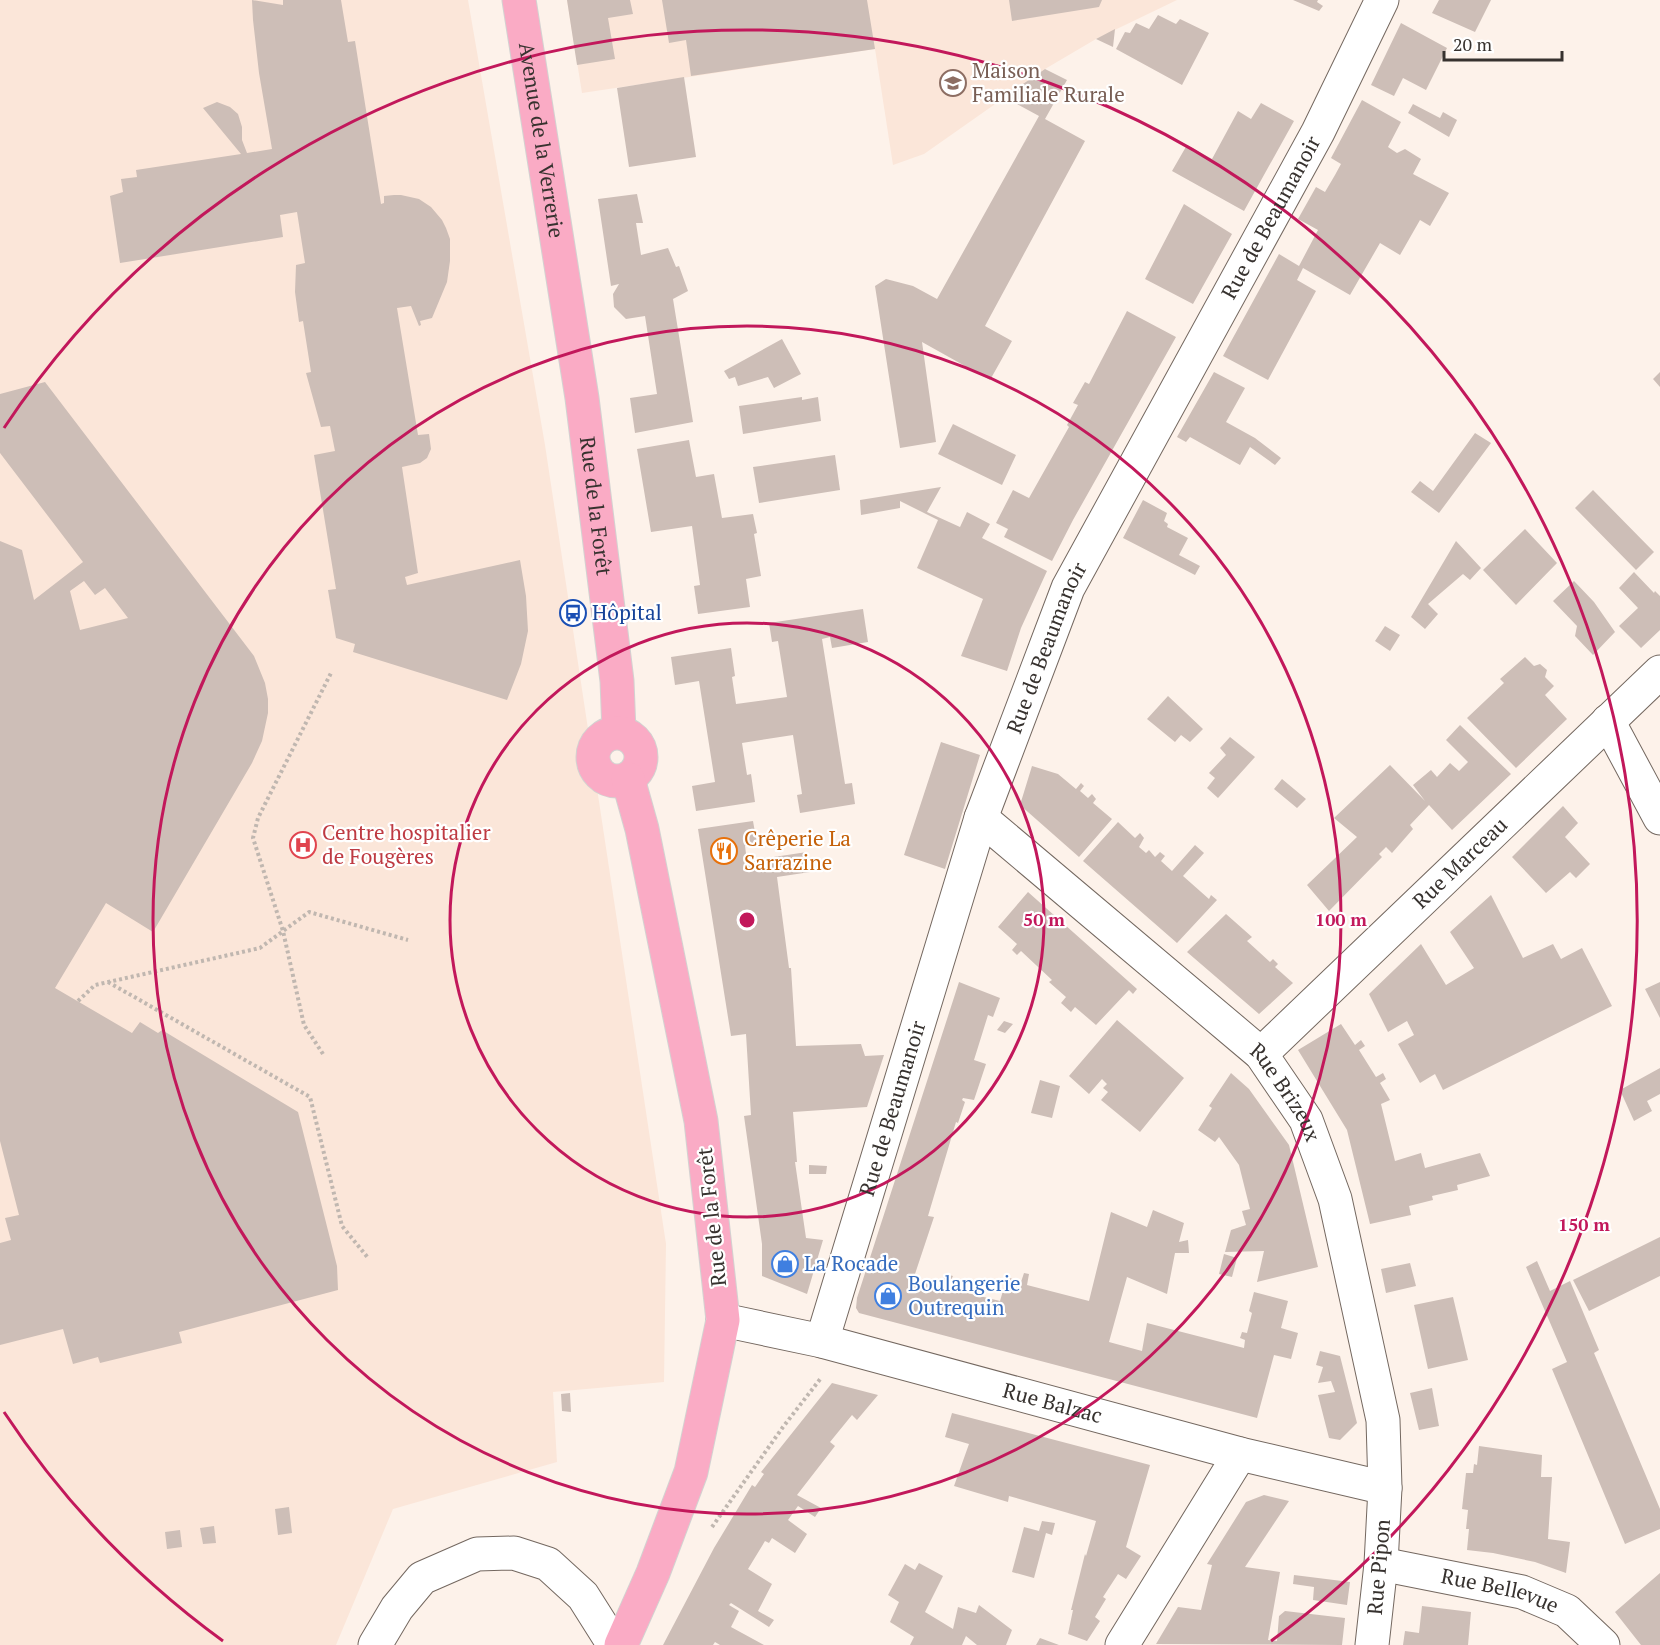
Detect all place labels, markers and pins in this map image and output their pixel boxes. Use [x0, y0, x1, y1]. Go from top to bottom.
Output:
place label: Maison Familiale Rurale [972, 56, 1125, 108]
school or university icon: Maison Familiale Rurale [938, 68, 968, 98]
bus stop icon: Hôpital [558, 598, 588, 628]
place label: Hôpital [592, 598, 662, 626]
place label: Centre hospitalier de Fougères [322, 818, 490, 870]
place label: Crêperie La Sarrazine [744, 824, 851, 876]
hospital icon: Centre hospitalier de Fougères [288, 830, 318, 860]
restaurant icon: Crêperie La Sarrazine [709, 836, 739, 866]
centre of rings [737, 910, 757, 930]
shop icon: La Rocade [770, 1249, 800, 1279]
place label: La Rocade [804, 1249, 898, 1277]
place label: Boulangerie Outrequin [908, 1269, 1021, 1321]
shop icon: Boulangerie Outrequin [873, 1281, 903, 1311]

